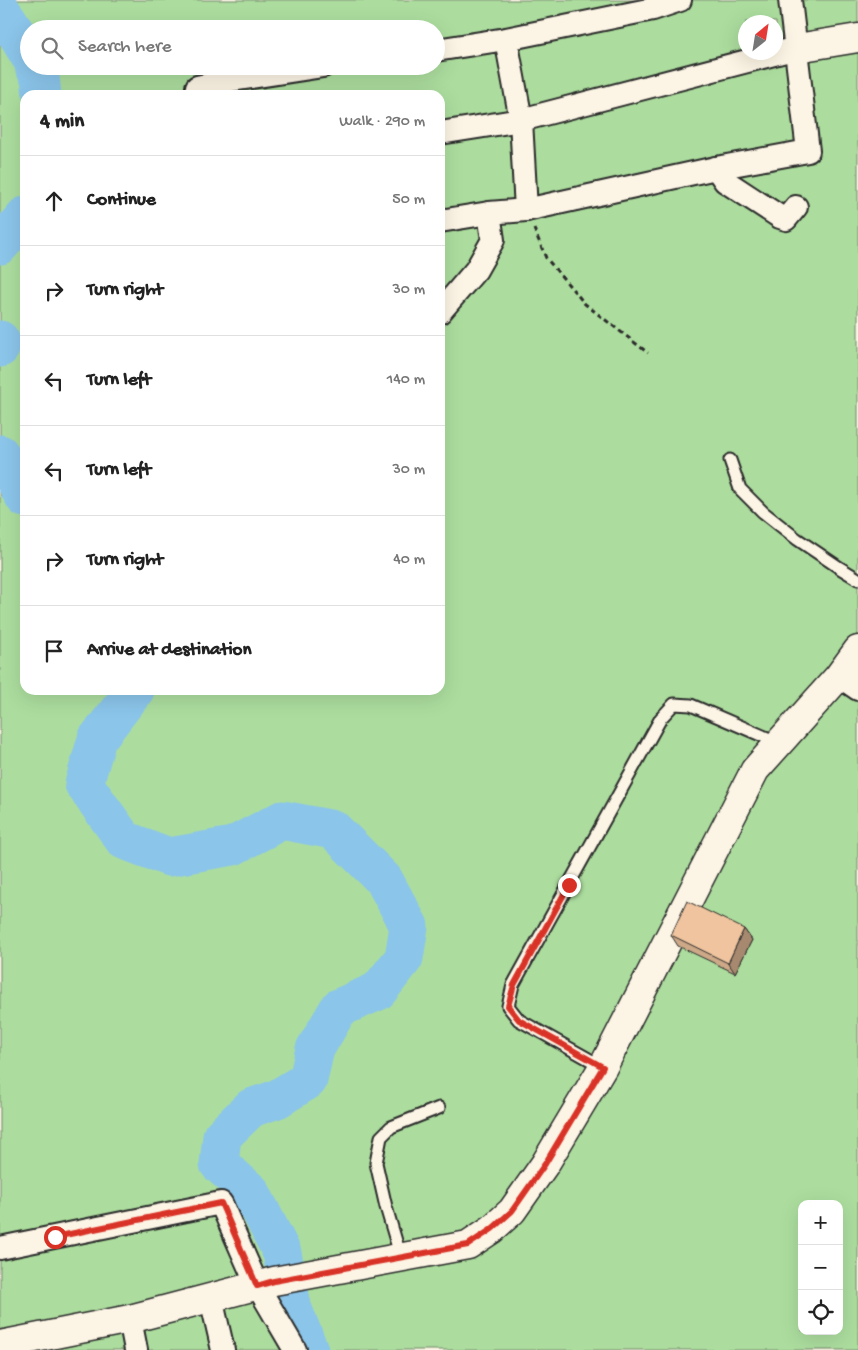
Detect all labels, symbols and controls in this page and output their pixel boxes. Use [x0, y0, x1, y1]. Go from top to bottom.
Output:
north arrow [738, 15, 783, 60]
search box [20, 20, 445, 75]
icon: search [38, 34, 66, 62]
text: Search here [78, 36, 172, 59]
text: 4 min [40, 110, 84, 135]
text: Walk · 290 m [339, 113, 425, 132]
icon: ahead [40, 187, 68, 215]
text: Continue [87, 189, 156, 212]
text: 50 m [392, 191, 425, 210]
icon: right [40, 277, 68, 305]
text: Turn right [87, 279, 163, 302]
text: 30 m [392, 281, 425, 300]
icon: left [40, 367, 68, 395]
text: Turn left [87, 369, 151, 392]
text: 140 m [387, 371, 425, 390]
icon: left [40, 457, 68, 485]
text: Turn left [87, 459, 151, 482]
text: 30 m [392, 461, 425, 480]
icon: right [40, 547, 68, 575]
text: Turn right [87, 549, 163, 572]
text: 40 m [393, 551, 425, 570]
icon: arrive [40, 637, 68, 665]
text: Arrive at destination [87, 639, 251, 662]
route end [558, 874, 581, 897]
map controls [798, 1200, 843, 1335]
button: + [798, 1200, 843, 1245]
route start [44, 1226, 67, 1249]
button: − [798, 1245, 843, 1290]
button: locate [798, 1290, 843, 1335]

